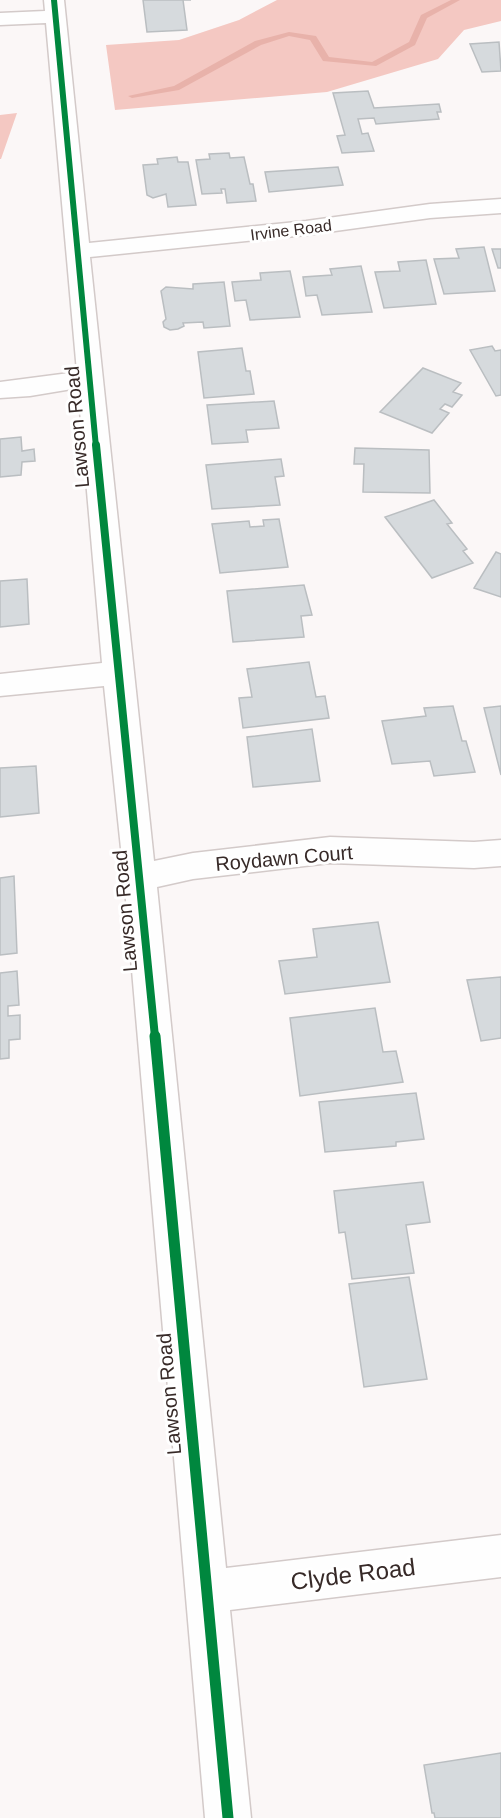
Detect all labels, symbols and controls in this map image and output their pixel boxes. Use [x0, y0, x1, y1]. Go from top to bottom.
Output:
street label: Irvine Road [249, 217, 333, 243]
street label: Lawson Road [61, 365, 93, 489]
street label: Roydawn Court [214, 841, 354, 875]
street label: Lawson Road [109, 849, 141, 973]
street label: Lawson Road [153, 1332, 185, 1456]
street label: Clyde Road [289, 1553, 417, 1595]

